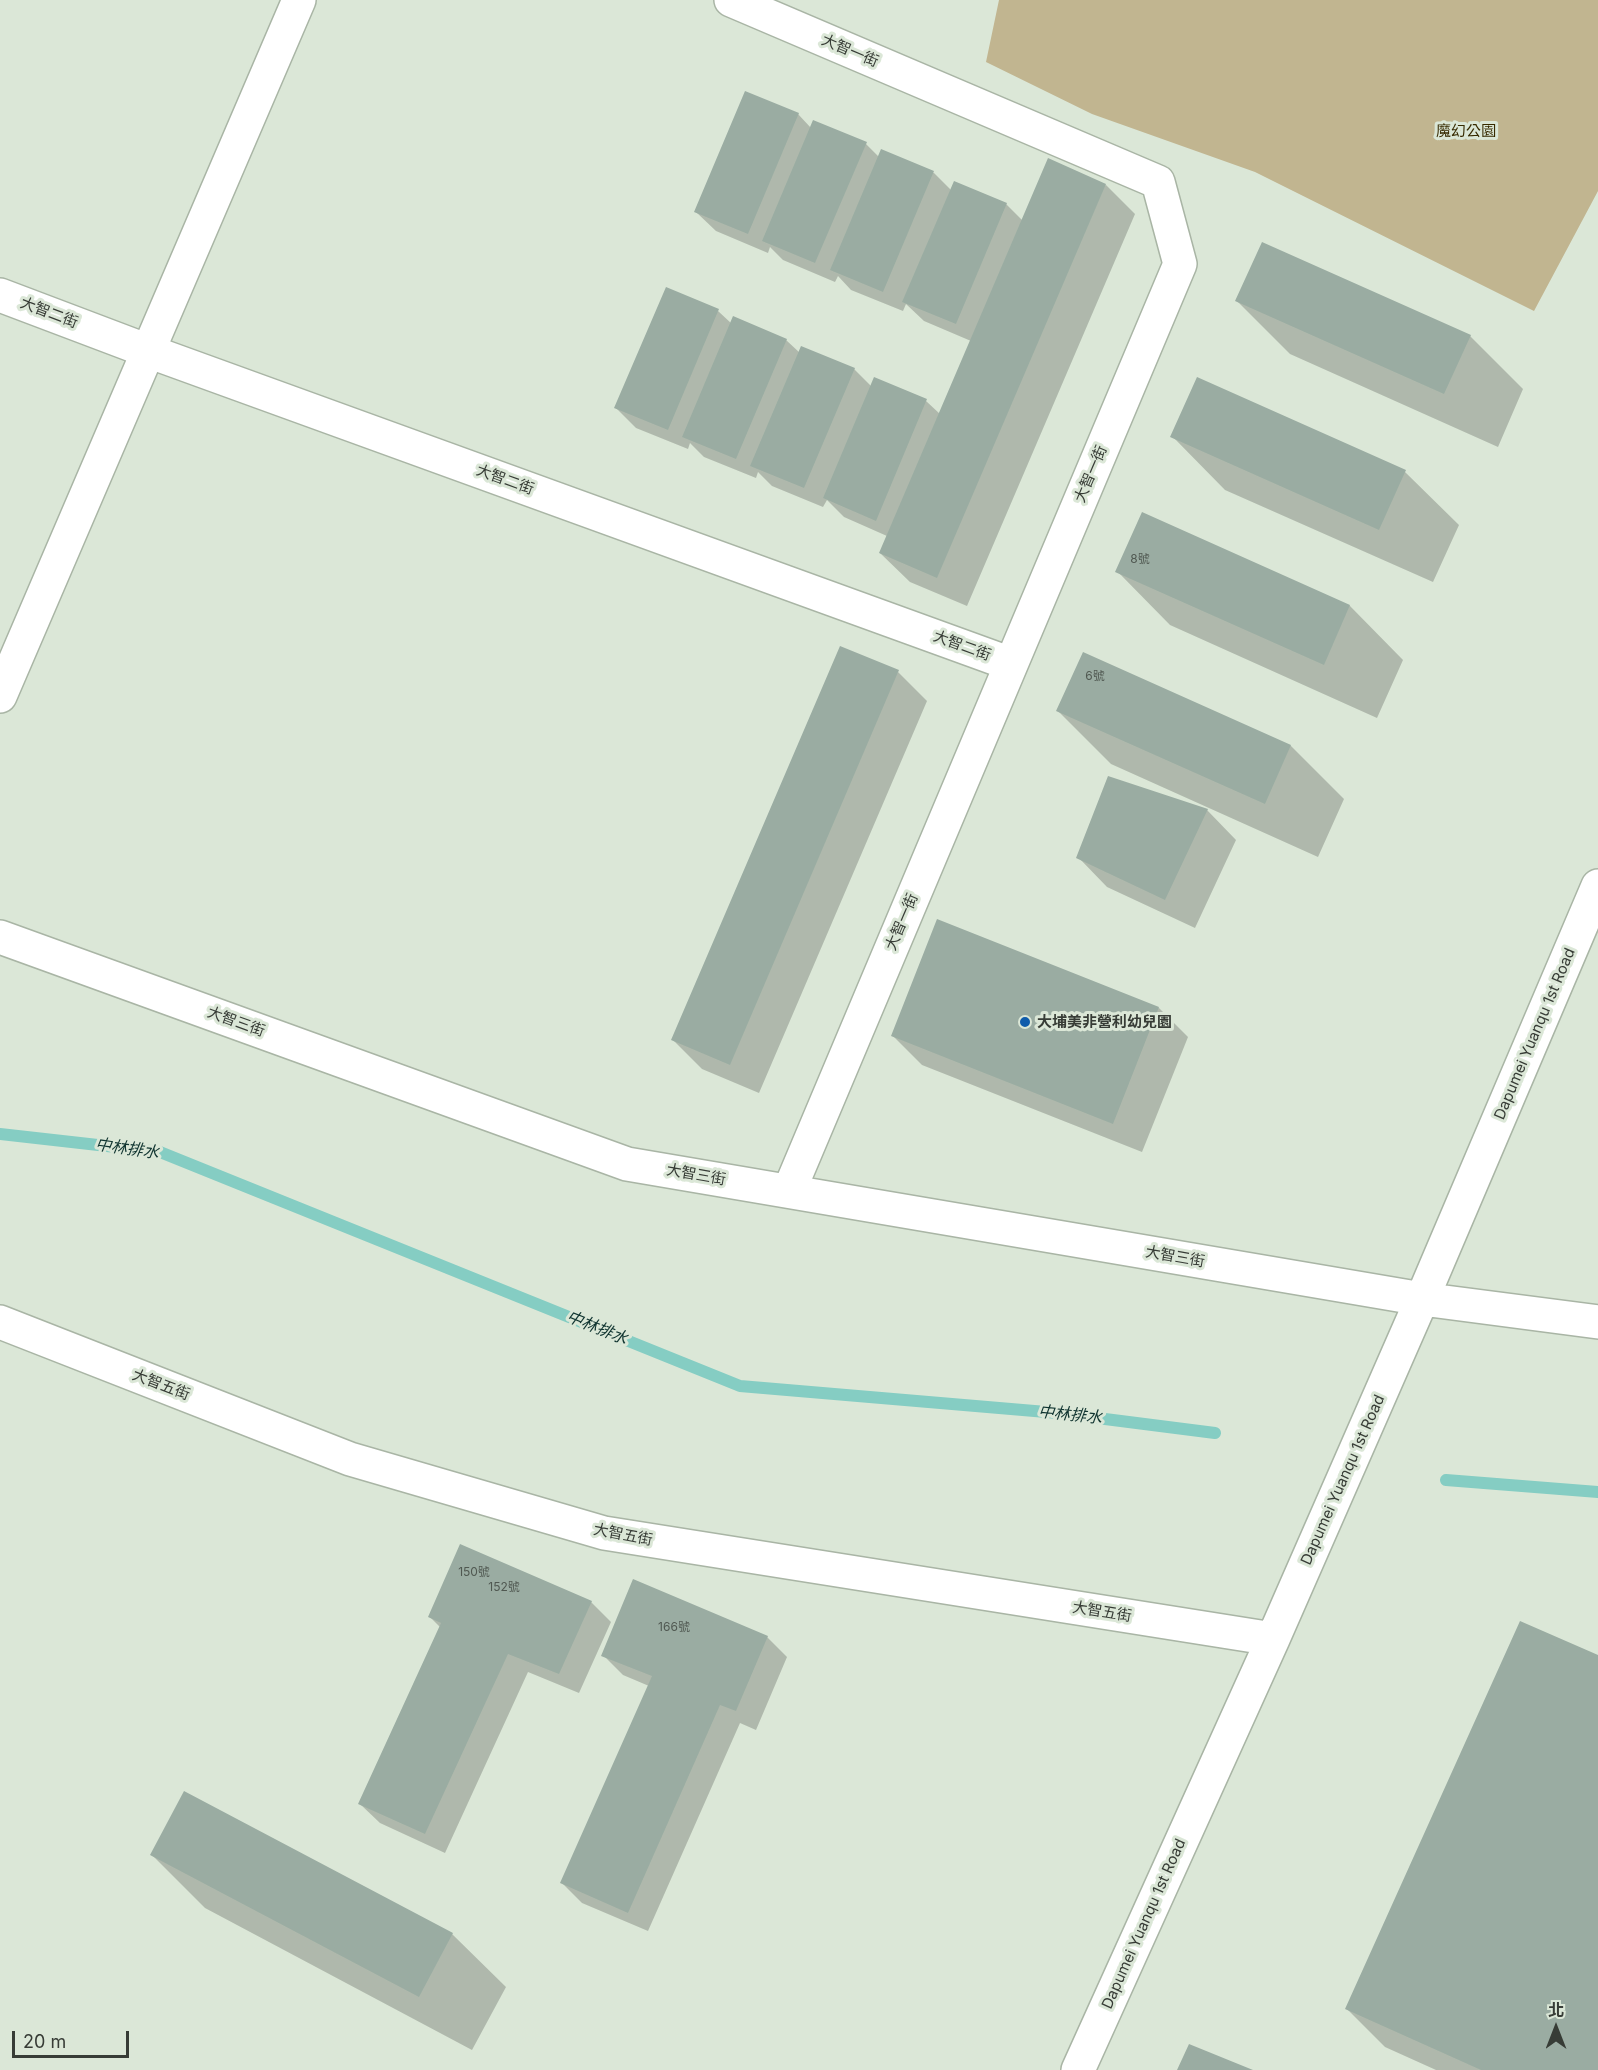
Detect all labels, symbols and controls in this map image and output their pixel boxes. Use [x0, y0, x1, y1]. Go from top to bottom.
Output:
street label: 大智一街 [819, 31, 881, 71]
park label: 魔幻公園 [1436, 122, 1496, 140]
street label: 大智二街 [18, 294, 80, 332]
street label: 大智一街 [1071, 443, 1111, 505]
street label: 大智二街 [474, 461, 536, 499]
house number: 8號 [1130, 552, 1150, 566]
street label: 大智二街 [931, 627, 993, 665]
house number: 6號 [1085, 669, 1105, 683]
street label: 大智一街 [882, 891, 922, 953]
street label: Dapumei Yuanqu 1st Road [1491, 946, 1579, 1122]
street label: 大智三街 [205, 1003, 267, 1041]
place label: 大埔美非營利幼兒園 [1037, 1013, 1172, 1031]
marker: 大埔美非營利幼兒園 [1018, 1015, 1032, 1029]
water label: 中林排水 [94, 1135, 160, 1163]
street label: 大智三街 [665, 1161, 727, 1189]
street label: 大智三街 [1144, 1243, 1206, 1271]
water label: 中林排水 [564, 1307, 630, 1349]
street label: 大智五街 [130, 1366, 192, 1404]
street label: Dapumei Yuanqu 1st Road [1297, 1392, 1389, 1568]
water label: 中林排水 [1037, 1402, 1103, 1428]
street label: 大智五街 [592, 1520, 654, 1550]
house number: 150號 [458, 1565, 490, 1579]
house number: 152號 [488, 1580, 520, 1594]
street label: 大智五街 [1071, 1598, 1133, 1626]
house number: 166號 [658, 1620, 690, 1634]
street label: Dapumei Yuanqu 1st Road [1098, 1836, 1190, 2012]
north arrow [1526, 1998, 1586, 2058]
text: 北 [1548, 2000, 1564, 2020]
scale bar [15, 2019, 132, 2057]
text: 20 m [23, 2031, 66, 2052]

